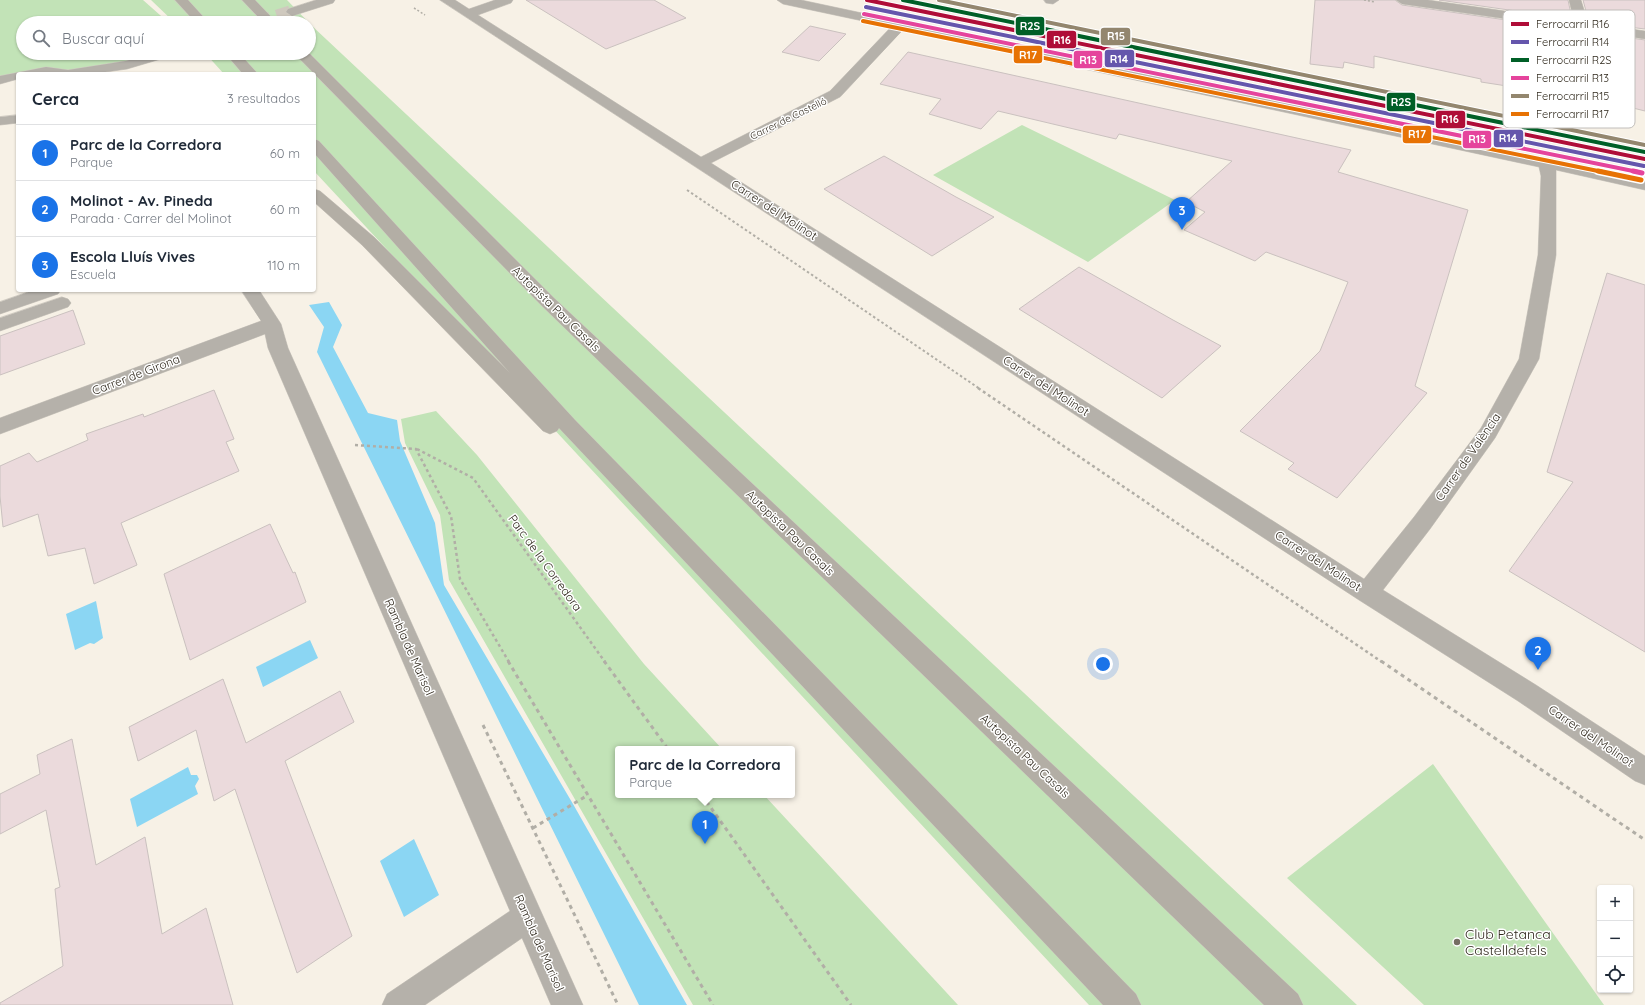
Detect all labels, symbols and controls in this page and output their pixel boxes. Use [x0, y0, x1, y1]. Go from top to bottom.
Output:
legend [1503, 10, 1635, 128]
search box [16, 16, 316, 60]
line badge: R2S [1015, 16, 1045, 36]
text: Ferrocarril R16 [1536, 17, 1609, 31]
text: R2S [1020, 19, 1041, 33]
icon: search [30, 27, 52, 49]
line badge: R15 [1100, 27, 1131, 46]
text: Buscar aquí [62, 29, 144, 48]
text: R15 [1107, 29, 1125, 43]
line badge: R16 [1046, 30, 1077, 49]
text: R16 [1053, 33, 1071, 47]
text: Ferrocarril R14 [1536, 35, 1609, 49]
line badge: R17 [1013, 45, 1043, 64]
text: R17 [1019, 48, 1037, 62]
line badge: R14 [1104, 49, 1135, 68]
line badge: R13 [1073, 50, 1103, 69]
text: R14 [1110, 52, 1129, 66]
text: R13 [1079, 53, 1097, 67]
text: Ferrocarril R2S [1536, 53, 1612, 67]
text: Ferrocarril R13 [1536, 71, 1609, 85]
text: Cerca [32, 88, 79, 109]
text: Ferrocarril R15 [1536, 89, 1609, 103]
text: 3 resultados [227, 90, 300, 106]
line badge: R2S [1386, 92, 1416, 112]
street label: Carrer de Castelló [748, 94, 829, 143]
text: R2S [1391, 95, 1412, 109]
text: Ferrocarril R17 [1536, 107, 1609, 121]
line badge: R16 [1435, 110, 1466, 129]
text: R16 [1441, 112, 1459, 126]
line badge: R17 [1402, 125, 1432, 144]
text: R17 [1408, 127, 1426, 141]
line badge: R14 [1493, 129, 1524, 148]
line badge: R13 [1462, 130, 1492, 149]
text: R14 [1499, 131, 1518, 145]
text: R13 [1468, 132, 1486, 146]
text: Parc de la Corredora [70, 135, 222, 154]
text: 1 [42, 145, 48, 161]
text: 60 m [270, 145, 300, 161]
text: Parque [70, 154, 113, 170]
street label: Carrer del Molinot [728, 176, 820, 243]
text: Molinot - Av. Pineda [70, 191, 213, 210]
pin: 3 [1169, 197, 1195, 230]
text: 2 [41, 201, 49, 217]
text: 60 m [270, 201, 300, 217]
text: Parada · Carrer del Molinot [70, 210, 232, 226]
text: Escola Lluís Vives [70, 247, 195, 266]
text: 3 [42, 257, 48, 273]
text: 110 m [267, 257, 300, 273]
street label: Autopista Pau Casals [509, 263, 604, 355]
text: Escuela [70, 266, 116, 282]
street label: Carrer de Girona [90, 351, 182, 398]
street label: Carrer del Molinot [1000, 352, 1092, 419]
street label: Carrer de València [1432, 410, 1503, 503]
street label: Autopista Pau Casals [743, 487, 838, 579]
street label: Parc de la Corredora [505, 511, 586, 614]
street label: Carrer del Molinot [1272, 527, 1364, 594]
street label: Rambla de Marisol [381, 596, 438, 697]
pin: 2 [1525, 637, 1551, 670]
your location [1093, 654, 1113, 674]
street label: Carrer del Molinot [1546, 702, 1637, 770]
street label: Autopista Pau Casals [978, 710, 1073, 801]
popup [615, 746, 795, 798]
text: Parc de la Corredora [629, 755, 781, 774]
text: Parque [629, 774, 672, 790]
pin: 1 [692, 811, 718, 844]
map controls [1597, 885, 1633, 993]
button: + [1597, 885, 1633, 921]
street label: Rambla de Marisol [511, 892, 568, 993]
button: − [1597, 921, 1633, 957]
place label: Club Petanca Castelldefels [1465, 925, 1551, 959]
marker: Club Petanca Castelldefels [1452, 937, 1462, 947]
button: locate [1597, 957, 1633, 993]

